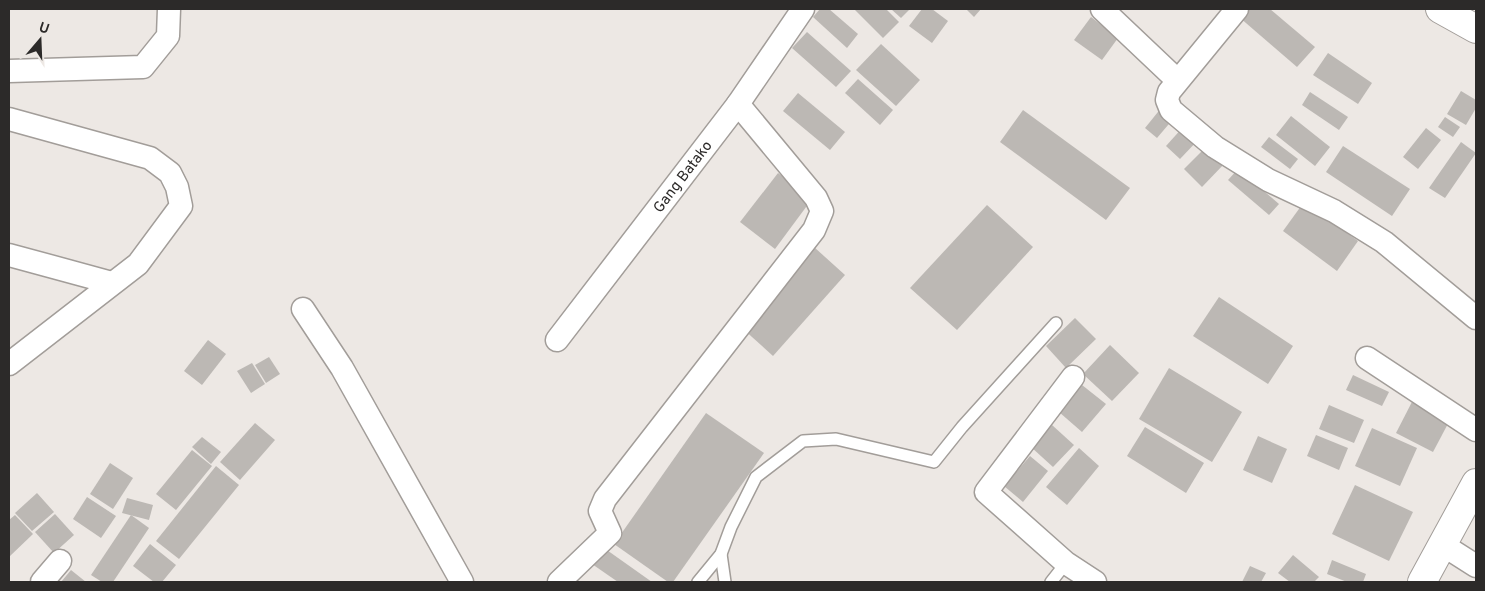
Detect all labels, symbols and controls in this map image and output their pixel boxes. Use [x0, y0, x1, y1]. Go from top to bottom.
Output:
north arrow [15, 15, 65, 65]
text: U [36, 19, 51, 39]
street label: Gang Batako [650, 138, 717, 217]

